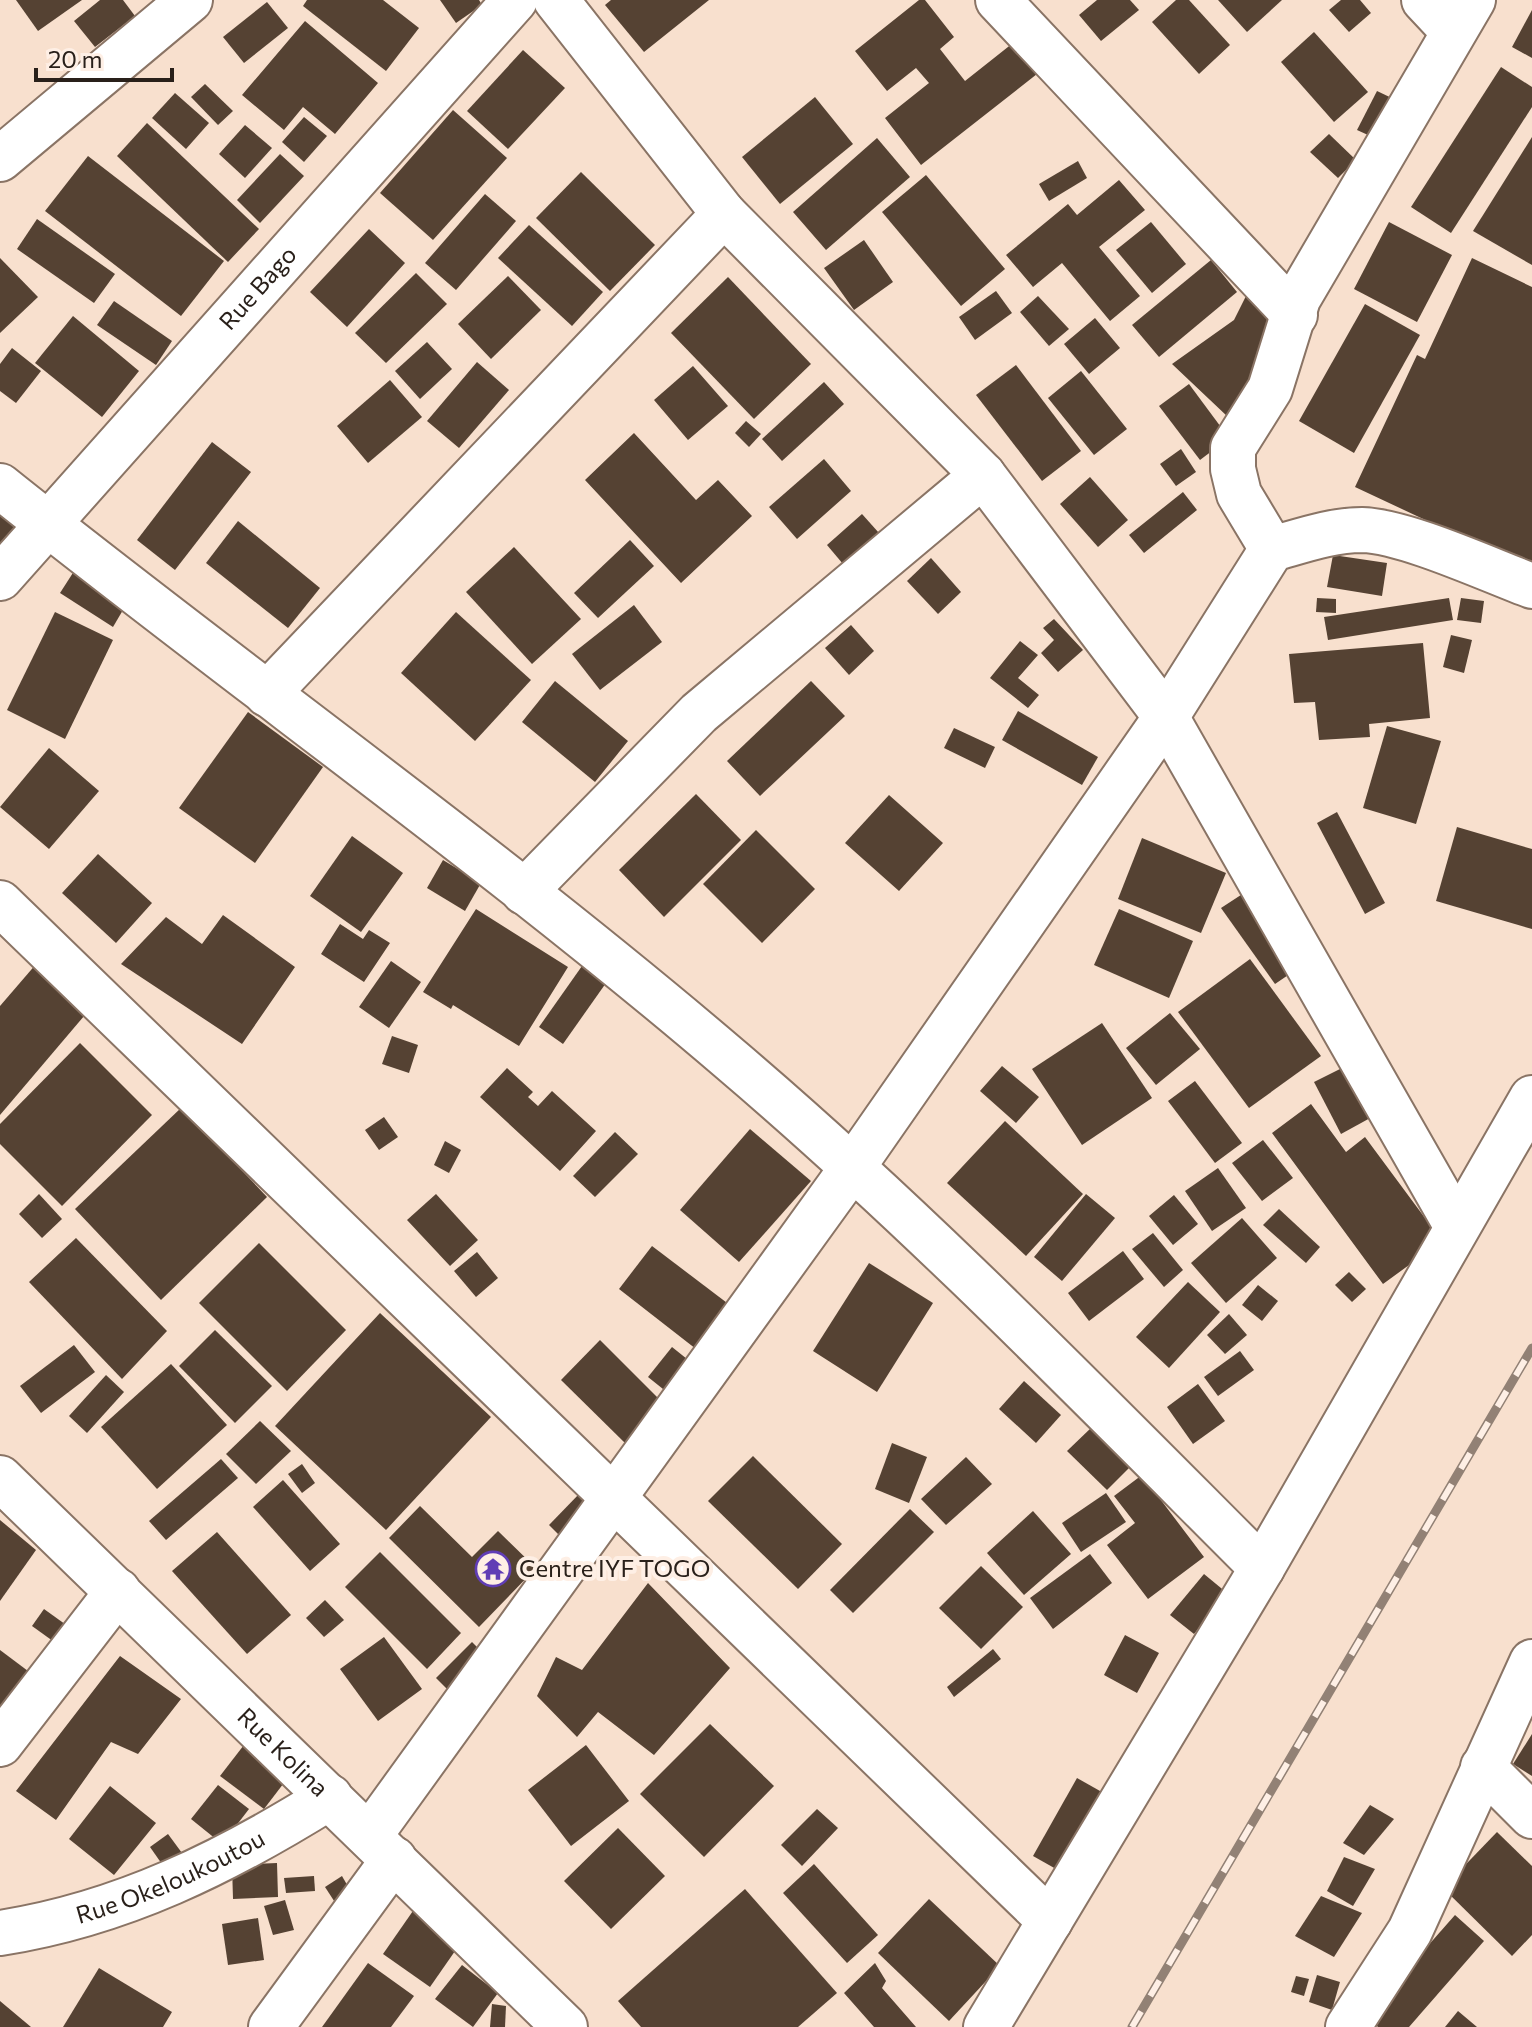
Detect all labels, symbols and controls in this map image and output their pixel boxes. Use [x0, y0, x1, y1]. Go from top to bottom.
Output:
scale bar [36, 32, 172, 82]
text: 20 m [48, 44, 102, 73]
street label: Rue Bago [212, 240, 302, 335]
temple icon: Centre IYF TOGO [474, 1550, 512, 1588]
place label: Centre IYF TOGO [519, 1553, 710, 1582]
street label: Rue Kolina [232, 1701, 335, 1802]
street label: Rue Okeloukoutou [72, 1823, 269, 1929]

